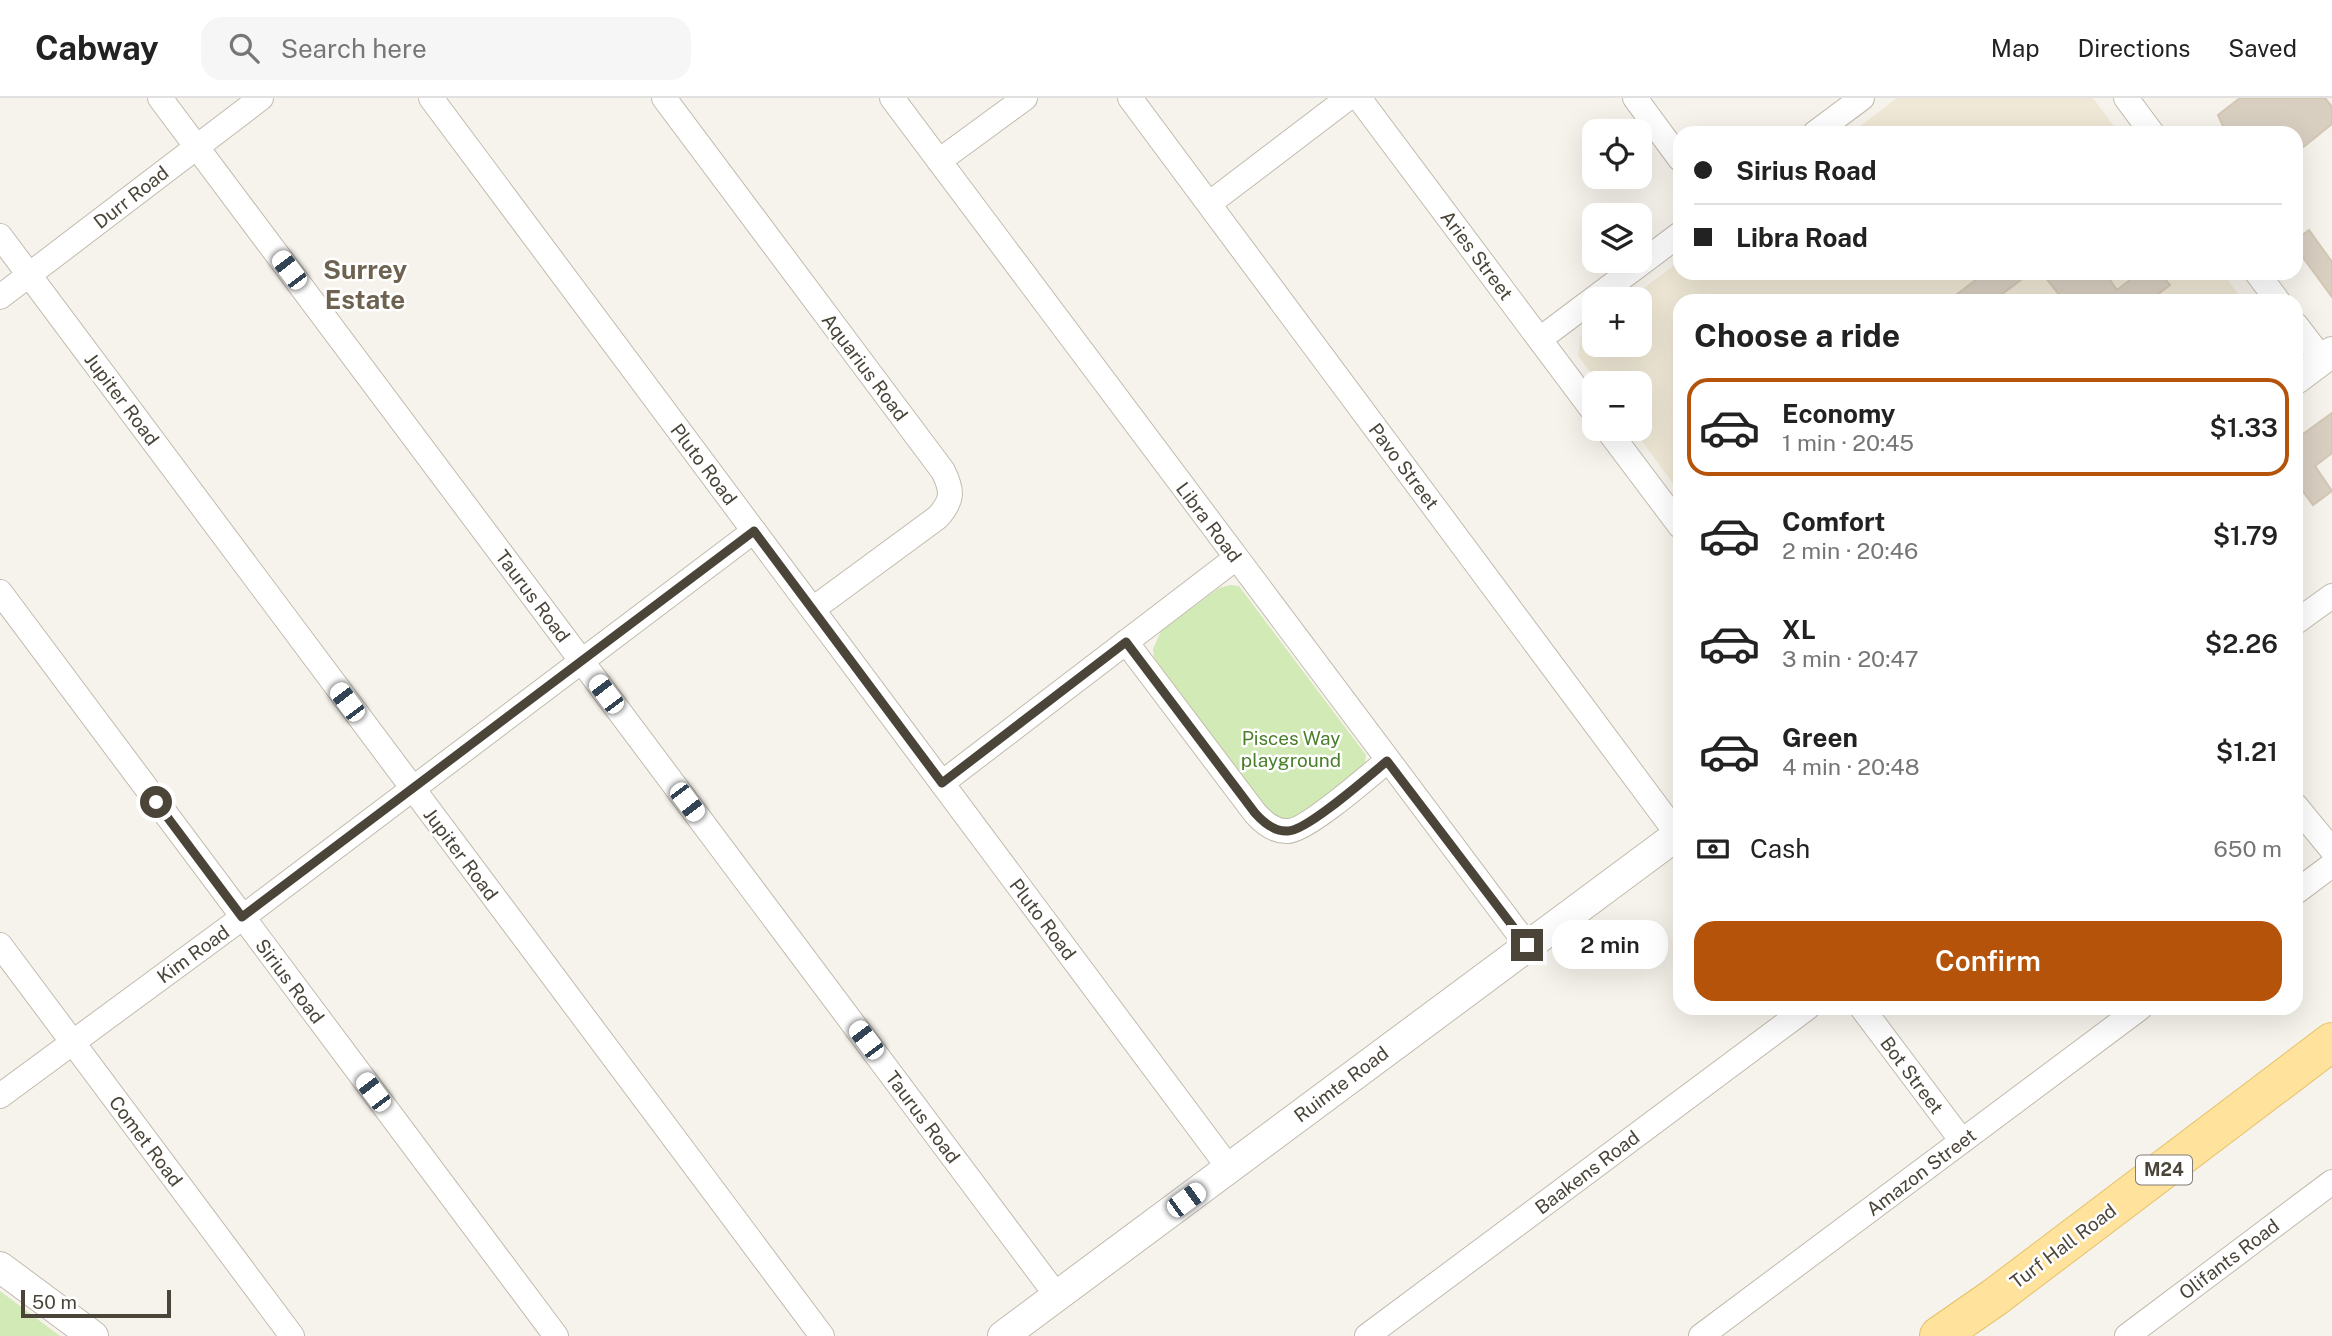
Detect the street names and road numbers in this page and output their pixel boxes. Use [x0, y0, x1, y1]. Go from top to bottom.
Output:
street label: Durr Road [89, 161, 173, 233]
street label: Aries Street [1436, 206, 1518, 304]
street label: Aquarius Road [818, 309, 912, 425]
street label: Jupiter Road [80, 349, 164, 449]
street label: Pluto Road [666, 419, 742, 509]
street label: Pavo Street [1364, 419, 1444, 513]
street label: Libra Road [1172, 478, 1246, 566]
street label: Taurus Road [491, 546, 575, 646]
street label: Jupiter Road [419, 804, 503, 904]
street label: Pluto Road [1005, 874, 1081, 964]
street label: Kim Road [153, 920, 233, 988]
street label: Sirius Road [251, 934, 329, 1028]
street label: Bot Street [1876, 1032, 1948, 1118]
street label: Ruimte Road [1290, 1041, 1392, 1127]
street label: Taurus Road [881, 1067, 965, 1167]
street label: Comet Road [105, 1091, 187, 1191]
street label: Amazon Street [1862, 1124, 1980, 1220]
street label: Baakens Road [1531, 1126, 1643, 1218]
road number: M24 [2136, 1156, 2192, 1184]
street label: Turf Hall Road [2006, 1199, 2120, 1293]
street label: Olifants Road [2175, 1214, 2283, 1304]

